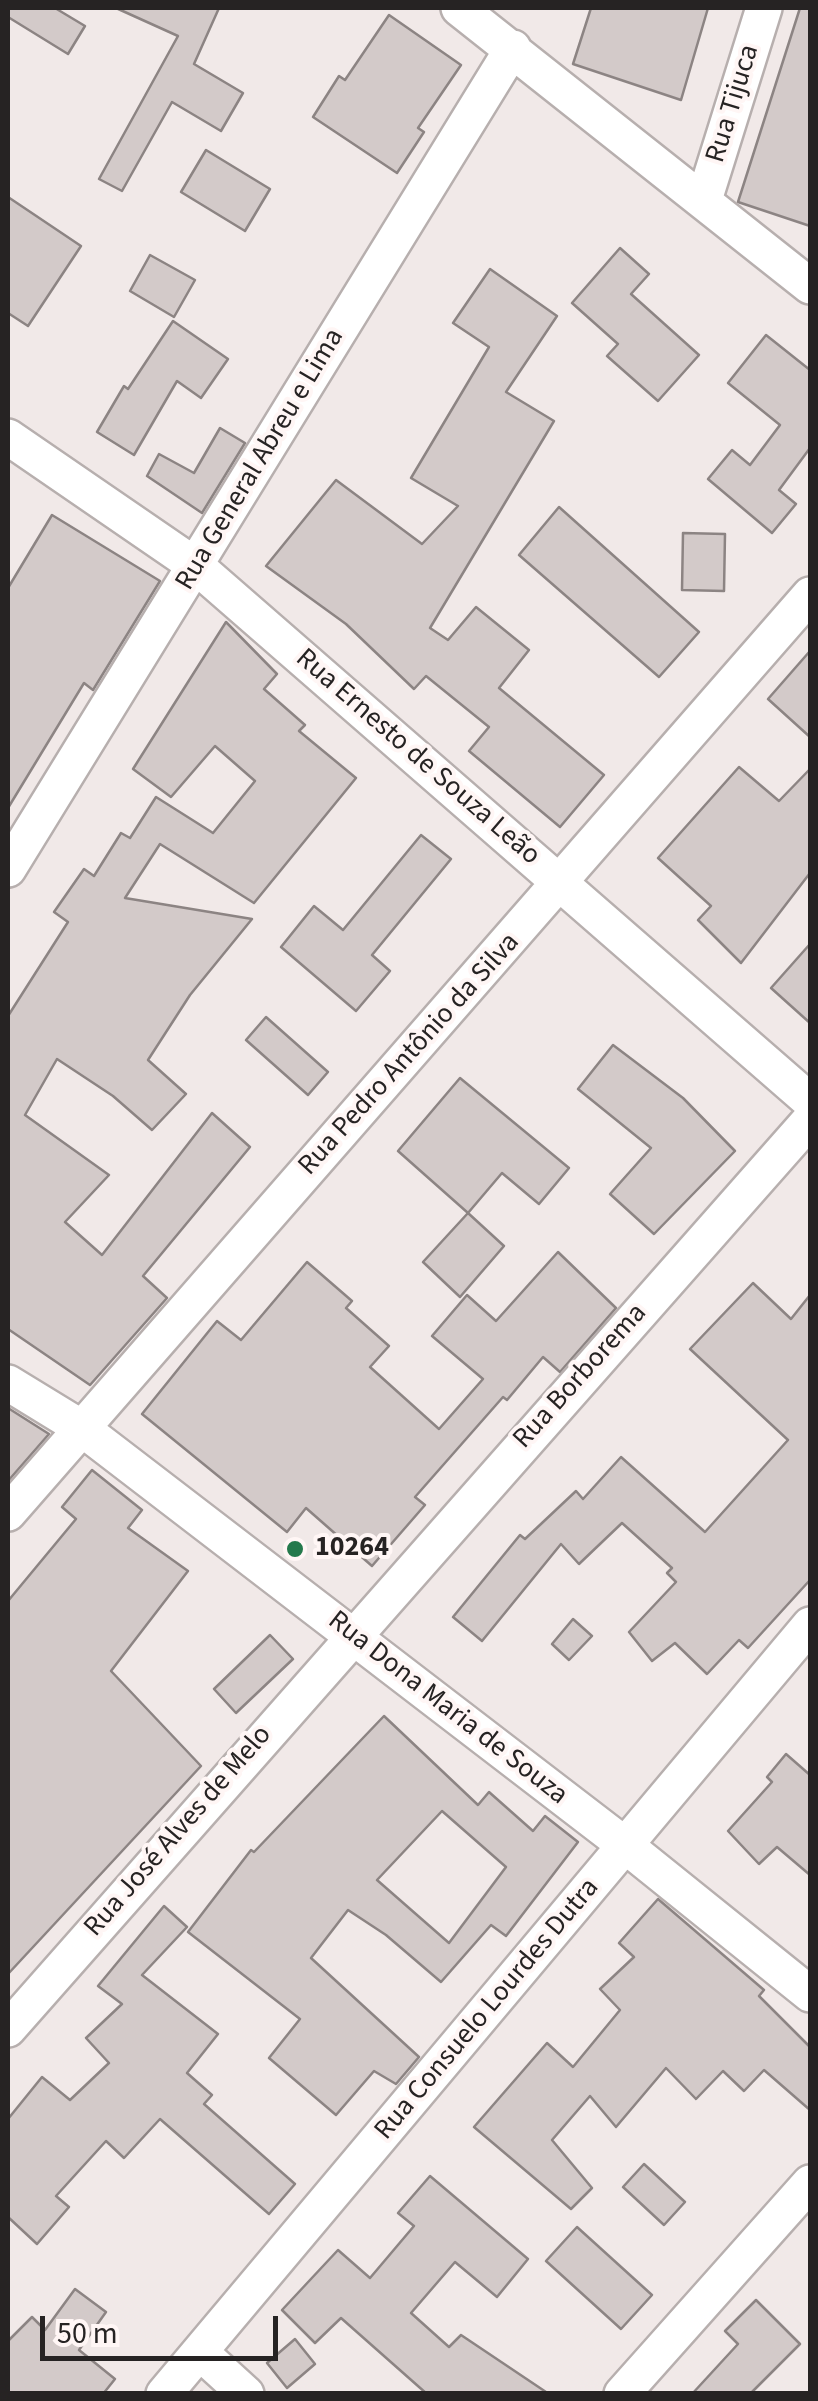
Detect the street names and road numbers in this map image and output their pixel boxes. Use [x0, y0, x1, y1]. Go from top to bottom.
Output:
street label: Rua Tijuca [700, 41, 768, 167]
street label: Rua General Abreu e Lima [170, 323, 352, 597]
street label: Rua Ernesto de Souza Leão [288, 643, 546, 873]
street label: Rua Pedro Antônio da Silva [292, 927, 528, 1183]
street label: Rua Borborema [507, 1298, 655, 1456]
street label: Rua Dona Maria de Souza [320, 1605, 574, 1813]
street label: Rua José Alves de Melo [78, 1720, 280, 1944]
street label: Rua Consuelo Lourdes Dutra [369, 1872, 607, 2148]

